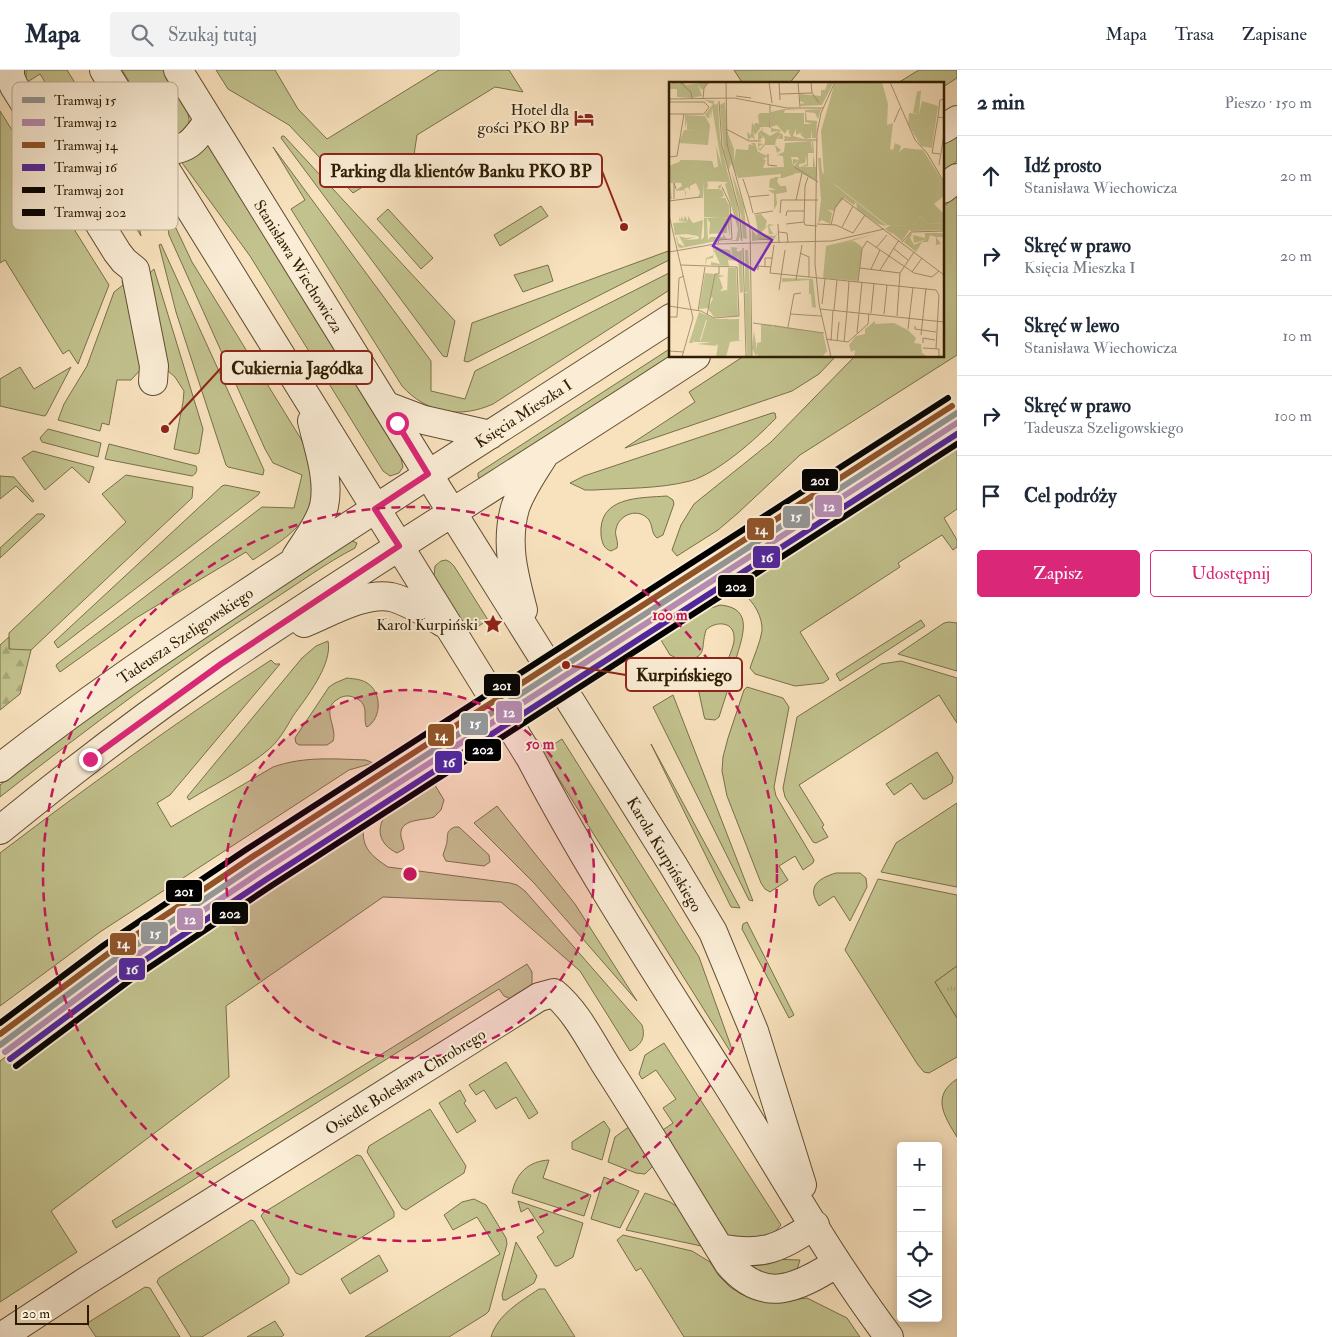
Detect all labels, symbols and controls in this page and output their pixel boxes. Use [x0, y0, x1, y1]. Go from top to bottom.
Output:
search box [110, 12, 460, 57]
text: Mapa [25, 19, 80, 50]
icon: search [128, 21, 156, 49]
text: Szukaj tutaj [168, 23, 257, 47]
text: Mapa [1106, 23, 1147, 46]
text: Trasa [1175, 23, 1214, 46]
text: Zapisane [1242, 23, 1307, 46]
legend [12, 82, 178, 230]
inset map [669, 82, 944, 358]
text: 2 min [977, 89, 1025, 116]
text: Tramwaj 15 [54, 92, 117, 109]
text: Pieszo · 150 m [1224, 93, 1312, 113]
place label: Hotel dla gości PKO BP [478, 100, 569, 138]
hotel icon: Hotel dla gości PKO BP [573, 107, 595, 129]
text: Tramwaj 12 [54, 114, 117, 131]
text: Tramwaj 14 [54, 137, 119, 154]
callout: Parking dla klientów Banku PKO BP [320, 154, 602, 187]
text: Idź prosto [1024, 154, 1101, 178]
text: Tramwaj 16 [54, 159, 118, 176]
text: Parking dla klientów Banku PKO BP [330, 160, 592, 183]
icon: ahead [977, 162, 1005, 190]
text: 20 m [1280, 166, 1312, 186]
text: Stanisława Wiechowicza [1024, 178, 1177, 198]
text: Tramwaj 201 [54, 182, 124, 199]
street label: Stanisława Wiechowicza [249, 196, 347, 337]
text: Tramwaj 202 [54, 204, 126, 221]
text: Skręć w prawo [1024, 234, 1131, 258]
icon: right [977, 242, 1005, 270]
text: 20 m [1280, 246, 1312, 266]
text: Księcia Mieszka I [1024, 258, 1136, 278]
text: Skręć w lewo [1024, 314, 1119, 338]
icon: left [977, 322, 1005, 350]
text: 10 m [1282, 326, 1312, 346]
text: Stanisława Wiechowicza [1024, 338, 1177, 358]
callout: Cukiernia Jagódka [221, 351, 372, 384]
text: Cukiernia Jagódka [231, 357, 363, 380]
street label: Księcia Mieszka I [471, 375, 576, 453]
text: Skręć w prawo [1024, 394, 1131, 418]
icon: right [977, 402, 1005, 430]
text: 100 m [1274, 406, 1312, 426]
route start [386, 412, 409, 435]
text: Tadeusza Szeligowskiego [1024, 418, 1183, 438]
line badge: 201 [801, 468, 839, 492]
text: 201 [810, 472, 830, 489]
icon: arrive [977, 482, 1005, 510]
text: Cel podróży [1024, 484, 1117, 508]
line badge: 12 [814, 494, 843, 518]
text: 12 [823, 498, 835, 515]
line badge: 15 [782, 505, 811, 529]
text: 15 [790, 508, 802, 525]
line badge: 14 [746, 517, 775, 541]
text: 14 [755, 521, 769, 538]
line badge: 16 [752, 545, 781, 569]
text: 16 [761, 549, 774, 566]
button: Zapisz [977, 550, 1140, 597]
button: Udostępnij [1150, 550, 1312, 597]
line badge: 202 [717, 574, 755, 598]
text: 202 [725, 578, 747, 595]
street label: Tadeusza Szeligowskiego [114, 583, 257, 689]
text: 100 m [652, 606, 688, 625]
place icon: Karol Kurpiński [482, 613, 504, 635]
place label: Karol Kurpiński [376, 615, 478, 636]
callout: Kurpińskiego [626, 658, 742, 691]
text: Kurpińskiego [636, 664, 732, 687]
line badge: 201 [483, 673, 521, 697]
text: 201 [492, 677, 512, 694]
line badge: 12 [495, 700, 523, 724]
text: 12 [503, 704, 515, 721]
line badge: 15 [460, 712, 489, 736]
text: 15 [469, 715, 481, 732]
line badge: 14 [427, 723, 455, 747]
text: 14 [435, 727, 449, 744]
text: 50 m [526, 735, 555, 754]
line badge: 202 [464, 738, 502, 762]
text: 202 [472, 741, 494, 758]
route end [79, 748, 102, 771]
line badge: 16 [434, 750, 463, 774]
text: 16 [443, 754, 456, 771]
street label: Karola Kurpińskiego [621, 793, 707, 916]
centre of rings [401, 865, 419, 883]
line badge: 201 [165, 879, 203, 903]
text: 201 [174, 883, 194, 900]
line badge: 202 [211, 901, 249, 925]
text: 202 [219, 905, 241, 922]
line badge: 12 [176, 907, 204, 931]
text: 12 [184, 911, 196, 928]
line badge: 15 [140, 921, 169, 945]
text: 15 [149, 925, 161, 942]
line badge: 14 [109, 932, 137, 956]
text: 14 [117, 935, 131, 952]
line badge: 16 [118, 957, 146, 981]
text: 16 [126, 961, 139, 978]
street label: Osiedle Bolesława Chrobrego [322, 1024, 490, 1140]
map controls [897, 1142, 942, 1322]
button: + [897, 1142, 942, 1187]
button: − [897, 1187, 942, 1232]
button: locate [897, 1232, 942, 1277]
button: layers [897, 1277, 942, 1322]
scale bar [15, 1302, 89, 1325]
text: 20 m [22, 1305, 50, 1322]

